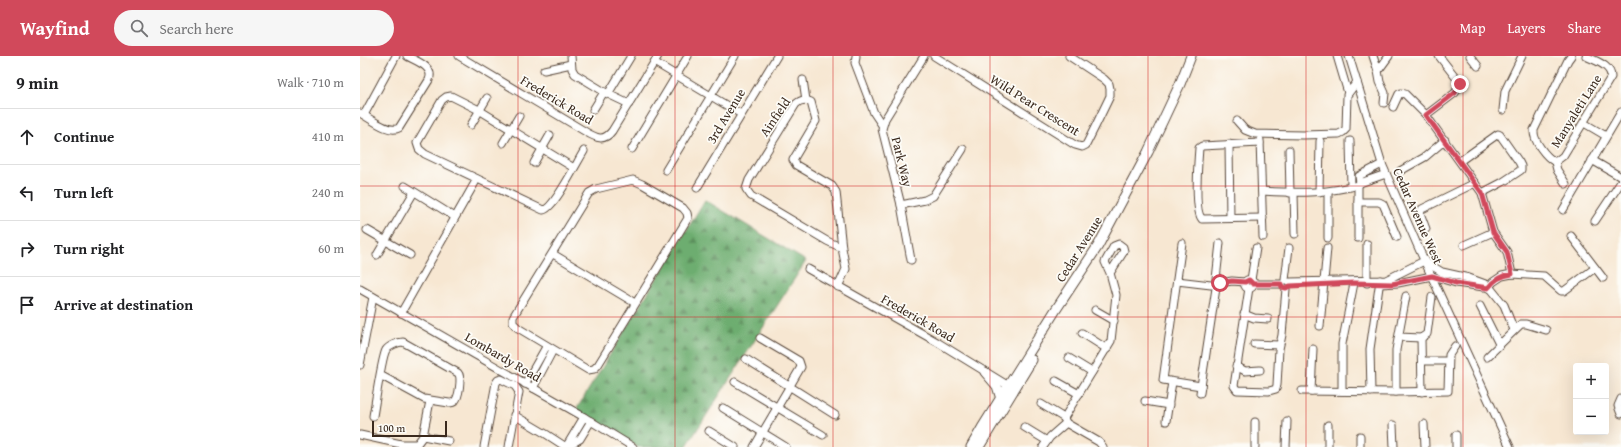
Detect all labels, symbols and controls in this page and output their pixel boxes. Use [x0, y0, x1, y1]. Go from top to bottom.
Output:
search box [114, 10, 394, 46]
text: Wayfind [20, 14, 90, 42]
icon: search [128, 17, 150, 39]
text: Search here [160, 18, 234, 39]
text: Map [1460, 18, 1486, 38]
text: Layers [1508, 18, 1546, 38]
text: Share [1568, 18, 1601, 38]
text: 9 min [16, 70, 58, 95]
street label: Wild Pear Crescent [986, 70, 1084, 141]
street label: Frederick Road [517, 71, 597, 129]
street label: Manyaleti Lane [1546, 71, 1606, 151]
text: Walk · 710 m [277, 73, 344, 92]
route end [1451, 75, 1469, 93]
street label: 3rd Avenue [702, 85, 750, 147]
street label: Ainfield [755, 94, 795, 140]
icon: ahead [16, 126, 38, 148]
text: Continue [54, 126, 115, 147]
text: 410 m [312, 127, 344, 146]
street label: Park Way [887, 135, 918, 190]
street label: Cedar Avenue West [1388, 165, 1448, 268]
icon: left [16, 182, 38, 204]
text: Turn left [54, 182, 113, 203]
text: 240 m [312, 183, 344, 202]
street label: Cedar Avenue [1051, 212, 1107, 286]
icon: right [16, 238, 38, 260]
text: Turn right [54, 238, 125, 259]
text: 60 m [318, 239, 344, 258]
route start [1211, 274, 1229, 292]
street label: Frederick Road [878, 289, 958, 347]
icon: arrive [16, 294, 38, 316]
text: Arrive at destination [54, 294, 193, 315]
street label: Lombardy Road [461, 327, 545, 387]
map controls [1573, 363, 1609, 435]
button: + [1573, 363, 1609, 399]
button: − [1573, 399, 1609, 435]
scale bar [372, 419, 447, 438]
text: 100 m [378, 420, 405, 436]

